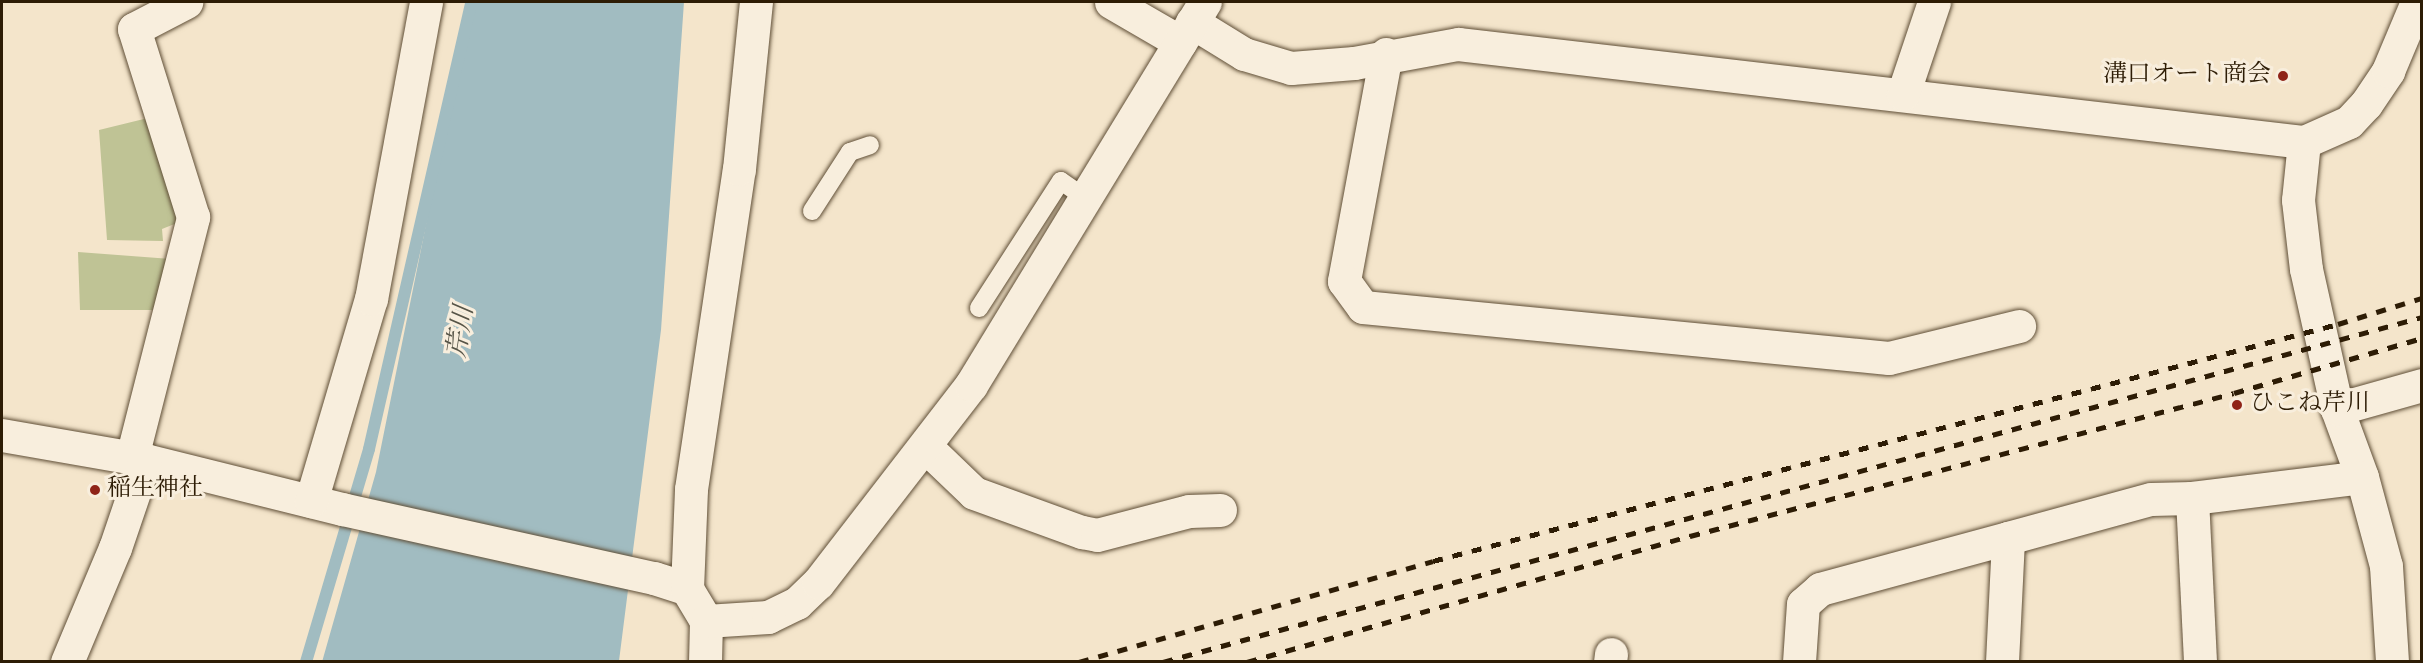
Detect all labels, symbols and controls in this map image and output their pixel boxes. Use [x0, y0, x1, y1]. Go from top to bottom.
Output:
place label: 溝口オート商会 [2103, 62, 2271, 90]
marker: 溝口オート商会 [2276, 69, 2290, 83]
water label: 芹川 [443, 304, 481, 360]
place label: ひこね芹川 [2250, 391, 2370, 419]
marker: ひこね芹川 [2228, 396, 2246, 414]
place label: 稲生神社 [107, 476, 203, 504]
marker: 稲生神社 [88, 483, 102, 497]

